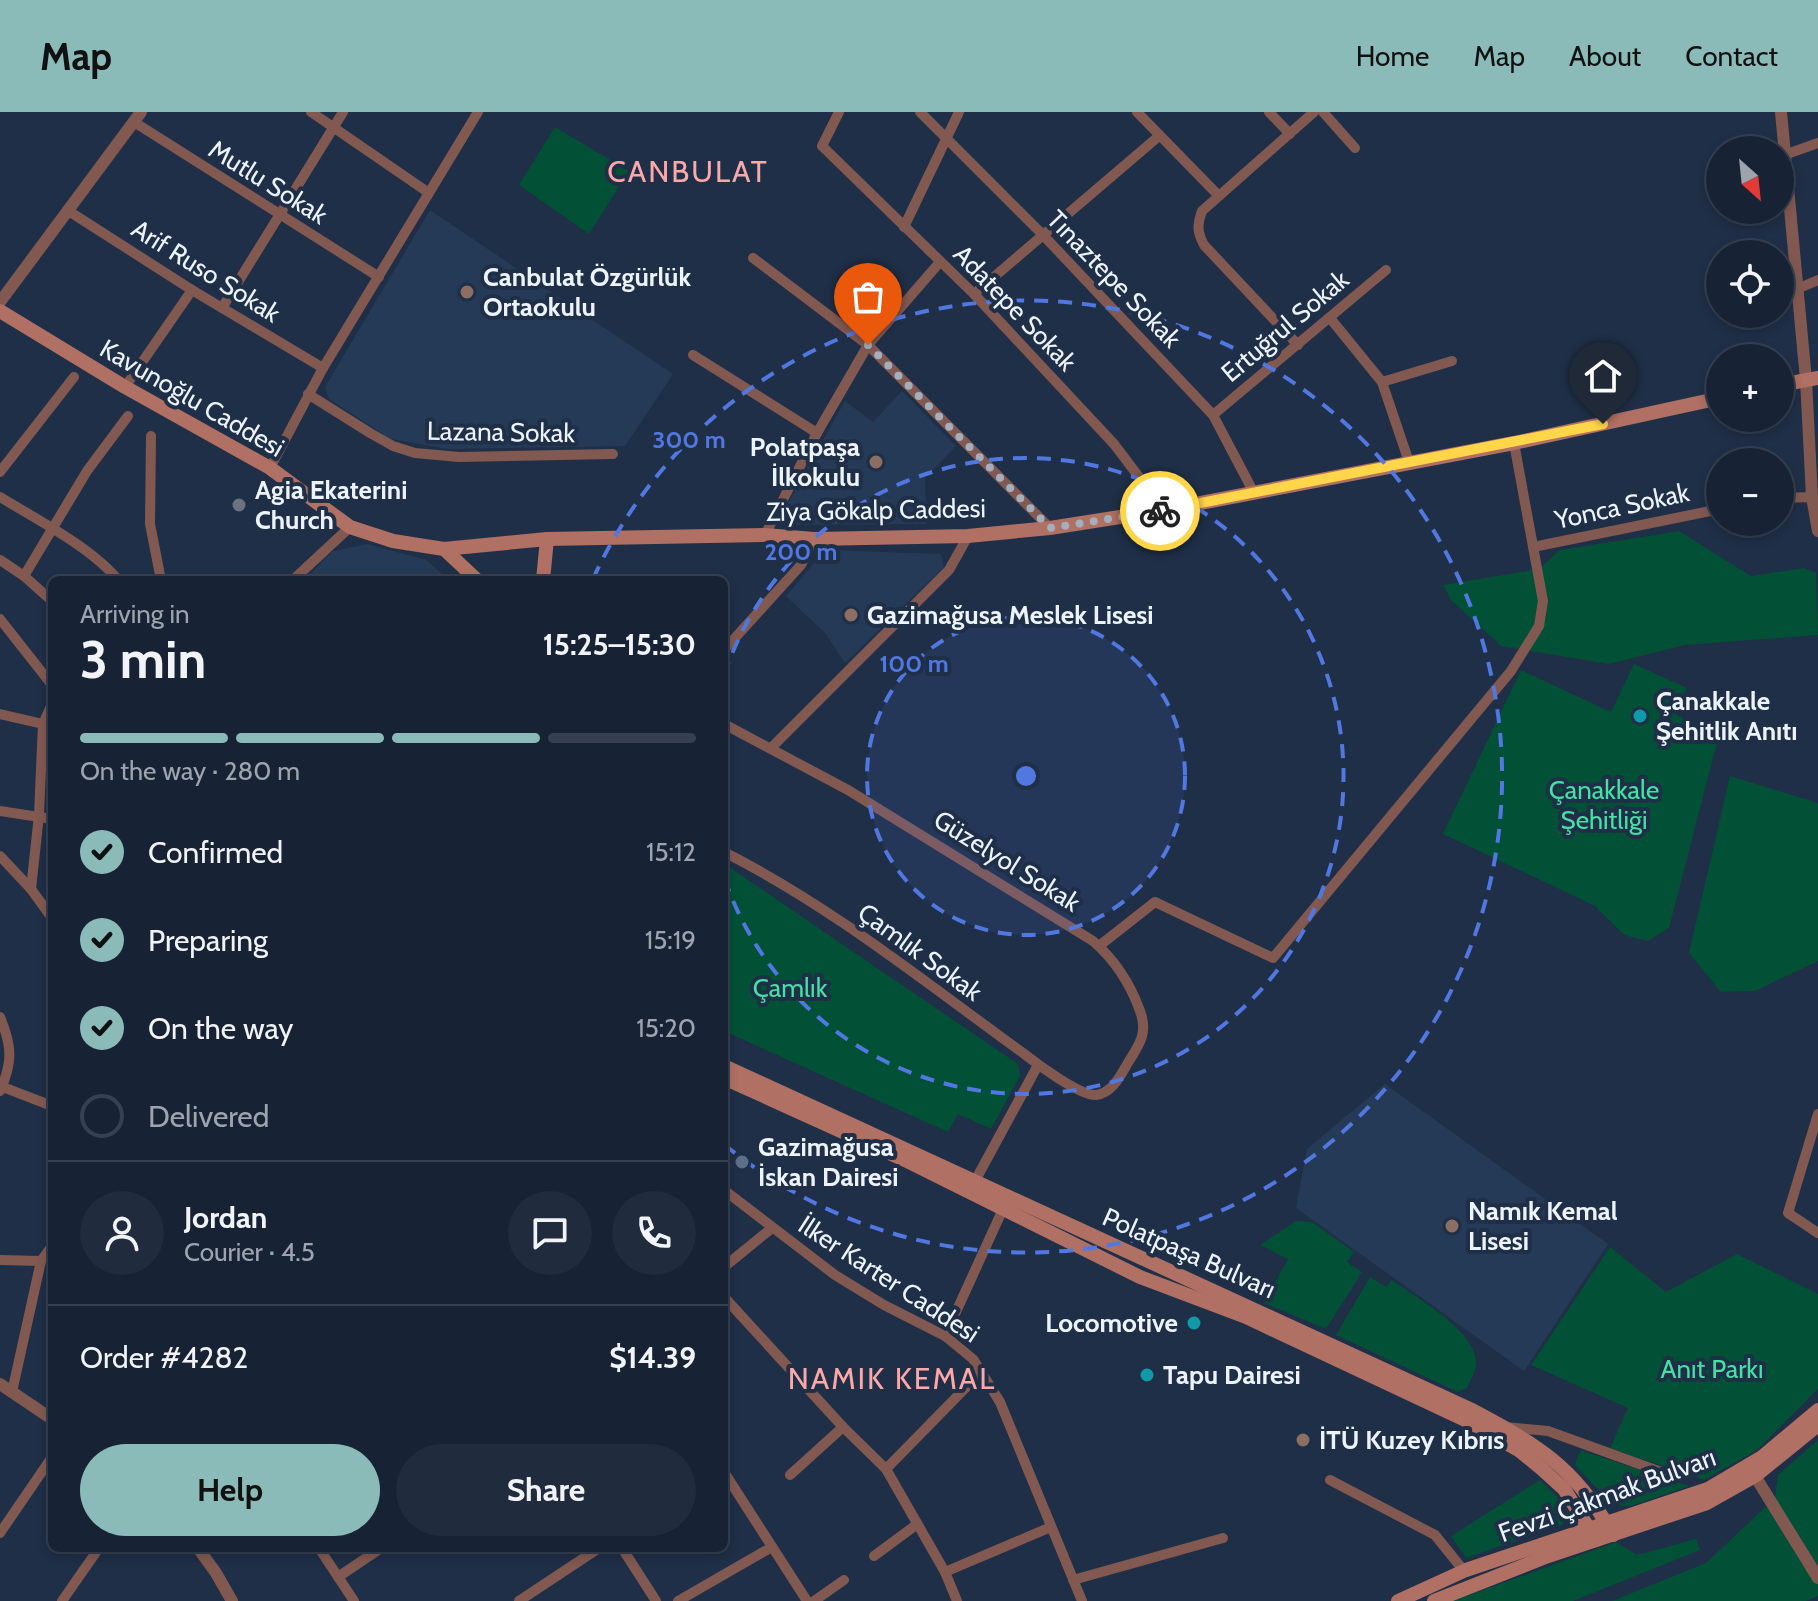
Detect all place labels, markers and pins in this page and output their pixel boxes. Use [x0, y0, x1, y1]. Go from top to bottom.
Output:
place label: Canbulat Özgürlük Ortaokulu [483, 261, 691, 323]
pin [834, 263, 902, 345]
marker: Canbulat Özgürlük Ortaokulu [458, 283, 476, 301]
pin [1569, 342, 1637, 424]
place label: Polatpaşa İlkokulu [750, 431, 860, 493]
marker: Polatpaşa İlkokulu [867, 453, 885, 471]
place label: Agia Ekaterini Church [255, 474, 407, 536]
marker: Agia Ekaterini Church [230, 496, 248, 514]
place label: Gazimağusa Meslek Lisesi [867, 599, 1154, 631]
marker: Gazimağusa Meslek Lisesi [842, 606, 860, 624]
place label: Çanakkale Şehitlik Anıtı [1656, 685, 1798, 747]
marker: Çanakkale Şehitlik Anıtı [1631, 707, 1649, 725]
centre of rings [1012, 762, 1040, 790]
place label: Gazimağusa İskan Dairesi [758, 1131, 899, 1193]
marker: Gazimağusa İskan Dairesi [733, 1153, 751, 1171]
place label: Namık Kemal Lisesi [1468, 1195, 1618, 1257]
marker: Namık Kemal Lisesi [1443, 1217, 1461, 1235]
place label: Locomotive [1045, 1307, 1178, 1339]
marker: Locomotive [1185, 1314, 1203, 1332]
place label: Tapu Dairesi [1163, 1359, 1301, 1391]
marker: Tapu Dairesi [1138, 1366, 1156, 1384]
place label: İTÜ Kuzey Kıbrıs [1319, 1424, 1504, 1456]
marker: İTÜ Kuzey Kıbrıs [1294, 1431, 1312, 1449]

